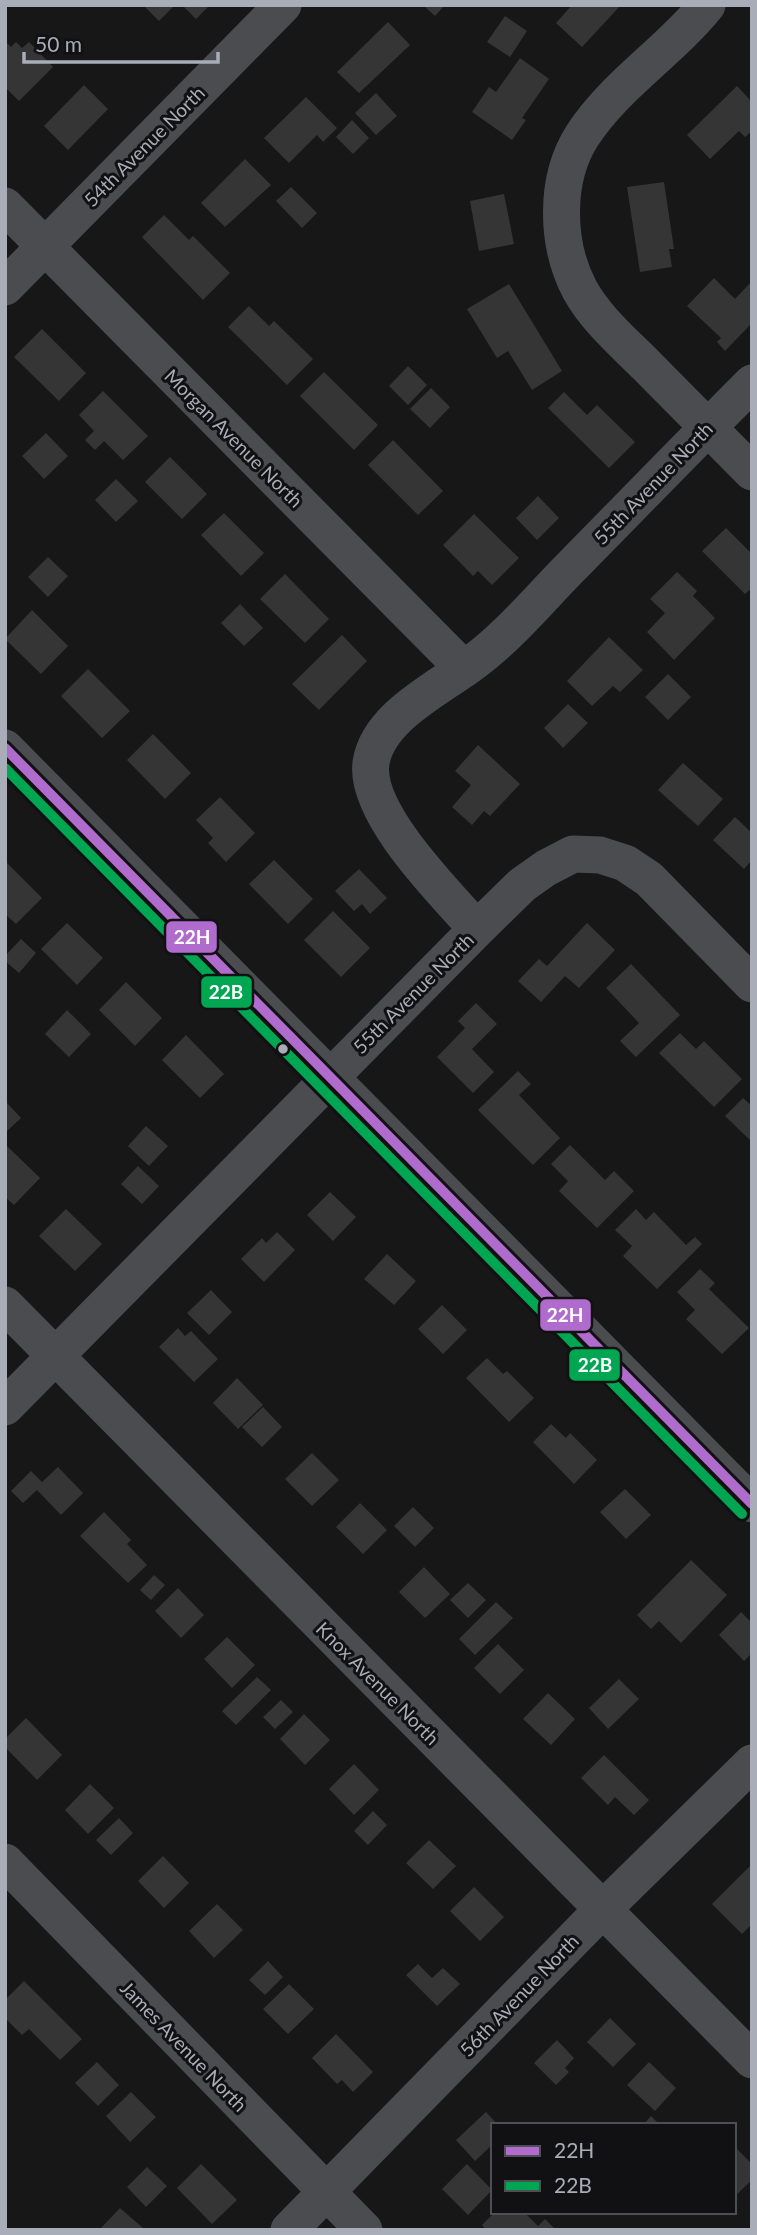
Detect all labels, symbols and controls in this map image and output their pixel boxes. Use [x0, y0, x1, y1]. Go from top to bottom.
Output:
scale bar [24, 21, 219, 65]
text: 50 m [35, 31, 82, 56]
street label: 54th Avenue North [79, 81, 209, 211]
street label: Morgan Avenue North [160, 364, 308, 512]
street label: 55th Avenue North [589, 417, 717, 549]
line badge: 22H [165, 920, 218, 954]
text: 22H [174, 925, 210, 948]
street label: 55th Avenue North [348, 928, 478, 1058]
line badge: 22B [200, 975, 253, 1009]
text: 22B [209, 980, 243, 1003]
unlabelled marker [276, 1042, 290, 1056]
line badge: 22H [539, 1298, 592, 1332]
text: 22H [547, 1303, 583, 1326]
line badge: 22B [568, 1348, 621, 1382]
text: 22B [578, 1353, 612, 1376]
street label: Knox Avenue North [312, 1617, 444, 1749]
street label: 56th Avenue North [455, 1929, 583, 2061]
street label: James Avenue North [116, 1976, 252, 2116]
legend [491, 2123, 736, 2214]
text: 22H [554, 2137, 594, 2162]
text: 22B [554, 2172, 592, 2197]

